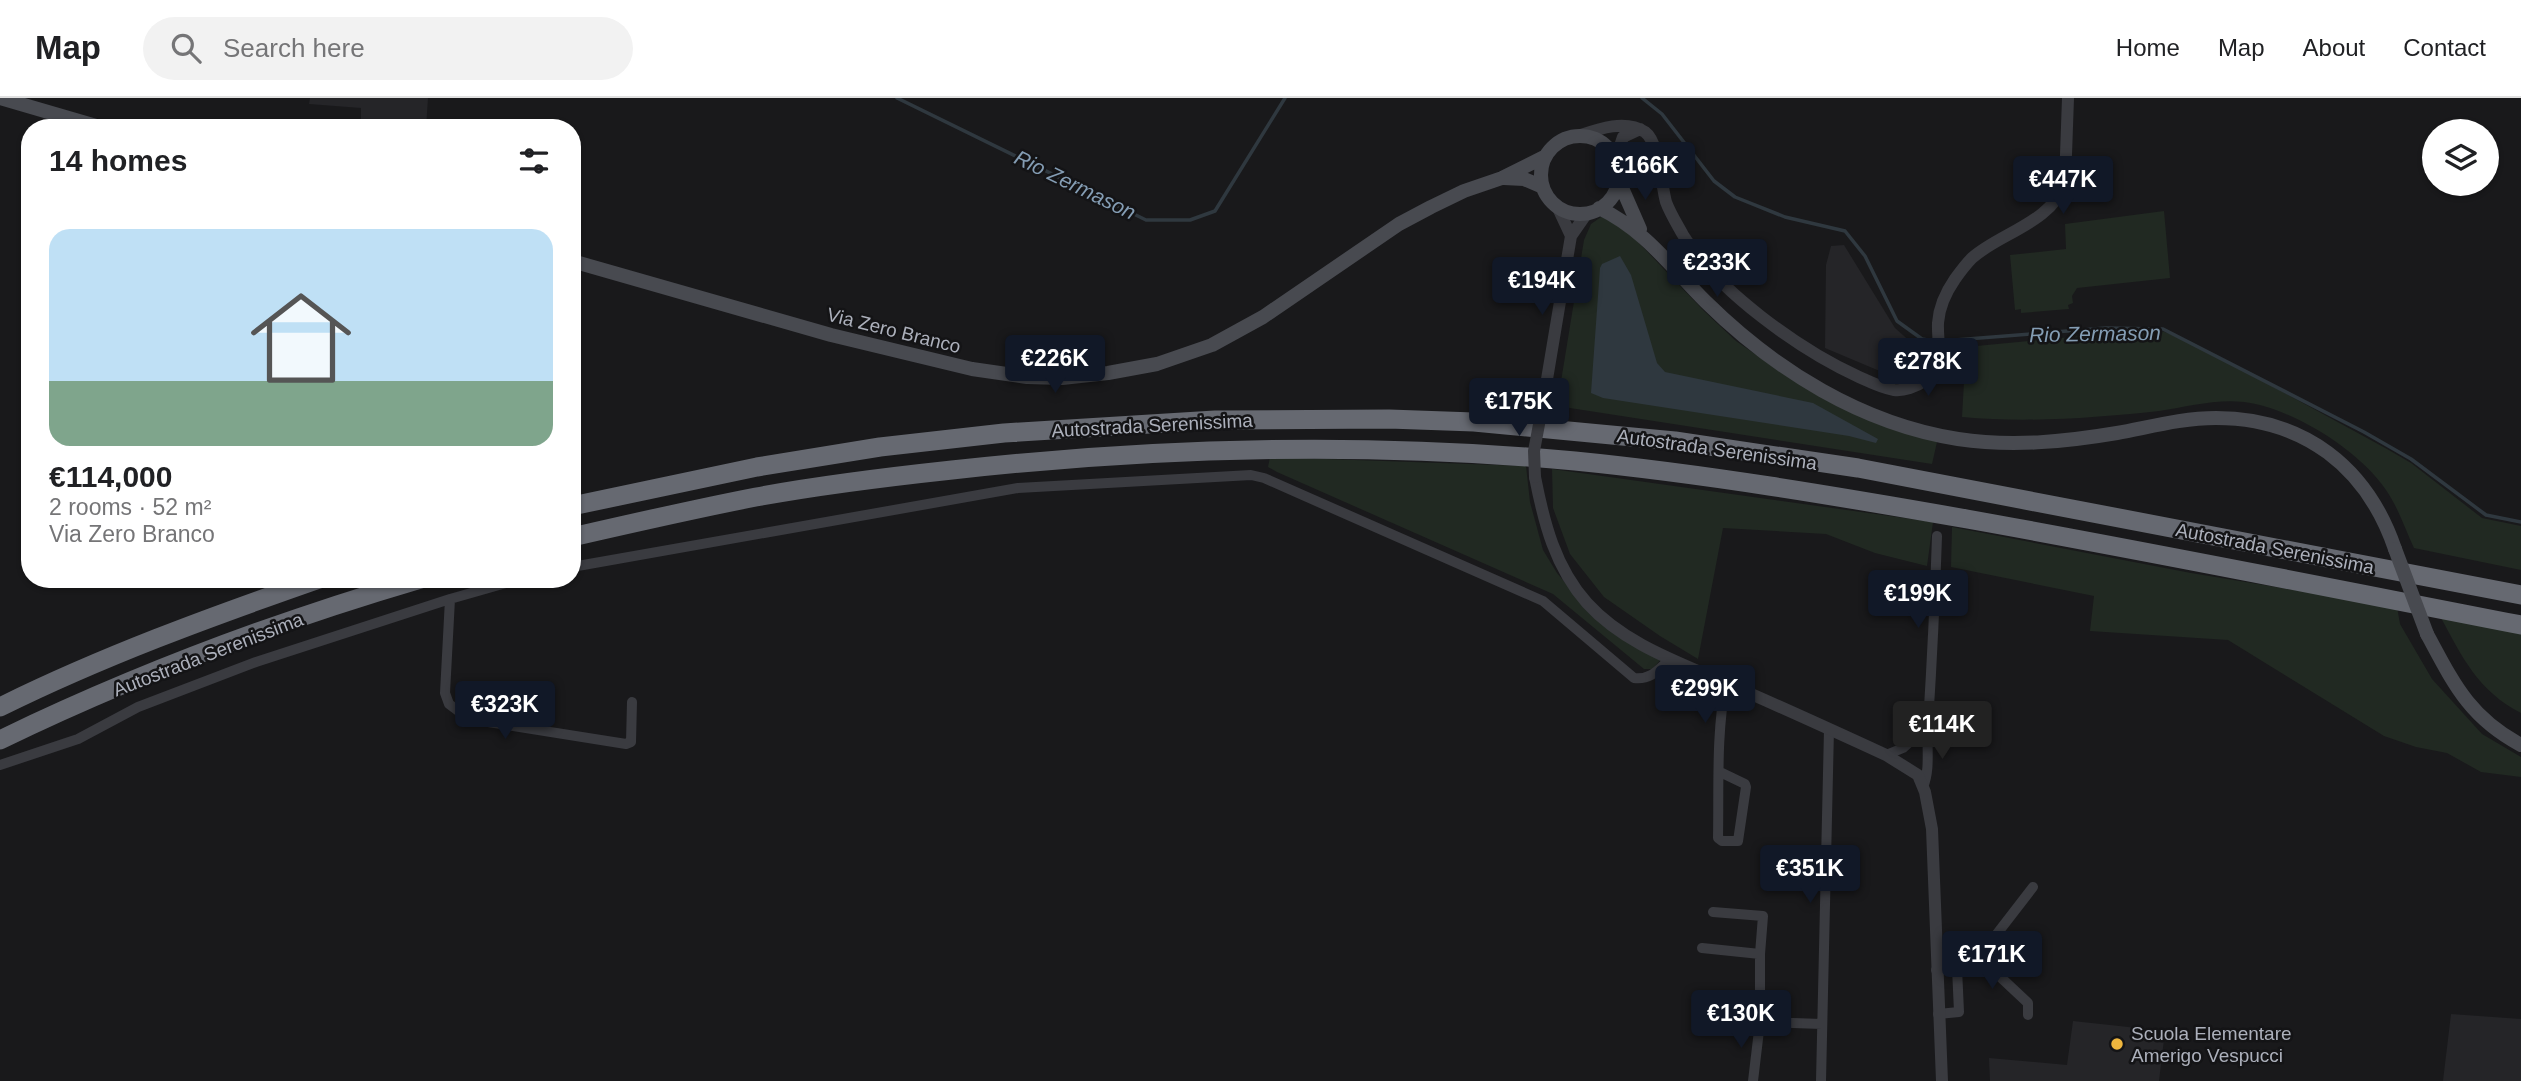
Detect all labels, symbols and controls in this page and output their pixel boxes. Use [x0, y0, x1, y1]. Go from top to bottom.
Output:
search box [143, 17, 633, 80]
text: Map [35, 29, 101, 66]
icon: search [167, 29, 205, 67]
text: Search here [223, 33, 365, 63]
text: Home [2116, 34, 2180, 61]
text: Map [2218, 34, 2265, 61]
text: About [2303, 34, 2365, 61]
text: Contact [2403, 34, 2486, 61]
map controls [2422, 119, 2499, 196]
button: layers [2422, 119, 2499, 196]
icon: filters [515, 142, 553, 180]
pin: €166K [1596, 142, 1694, 202]
text: 14 homes [49, 144, 187, 177]
water label: Rio Zermason [1011, 145, 1140, 224]
text: €166K [1611, 152, 1679, 178]
pin: €447K [2014, 156, 2112, 216]
text: €447K [2029, 166, 2097, 192]
pin: €233K [1668, 240, 1766, 299]
text: €233K [1683, 249, 1751, 275]
pin: €194K [1493, 258, 1591, 317]
text: €194K [1508, 267, 1576, 293]
icon: home [238, 275, 364, 401]
street label: Via Zero Branco [825, 304, 963, 357]
water label: Rio Zermason [2029, 321, 2161, 346]
pin: €226K [1006, 336, 1104, 395]
pin: €278K [1879, 338, 1977, 398]
text: €226K [1021, 345, 1089, 371]
text: €278K [1894, 348, 1962, 374]
pin: €175K [1470, 378, 1568, 438]
text: €175K [1485, 388, 1553, 414]
street label: Autostrada Serenissima [1051, 410, 1254, 441]
street label: Autostrada Serenissima [1616, 425, 1819, 474]
text: €114,000 [49, 460, 172, 493]
text: 2 rooms · 52 m² [49, 494, 211, 520]
street label: Autostrada Serenissima [2174, 519, 2376, 578]
text: Via Zero Branco [49, 521, 215, 547]
pin: €199K [1869, 570, 1967, 630]
text: €199K [1884, 580, 1952, 606]
street label: Autostrada Serenissima [110, 608, 306, 700]
pin: €299K [1656, 666, 1754, 725]
text: €299K [1671, 675, 1739, 701]
pin: €323K [456, 682, 554, 741]
text: €323K [471, 691, 539, 717]
pin: €114K [1893, 702, 1991, 761]
text: €114K [1909, 711, 1975, 737]
pin: €351K [1761, 846, 1859, 905]
text: €351K [1776, 855, 1844, 881]
pin: €171K [1943, 932, 2041, 991]
text: €171K [1958, 941, 2026, 967]
pin: €130K [1692, 990, 1790, 1050]
text: €130K [1707, 1000, 1775, 1026]
place label: Scuola Elementare Amerigo Vespucci [2131, 1023, 2292, 1066]
marker: Scuola Elementare Amerigo Vespucci [2109, 1036, 2125, 1052]

